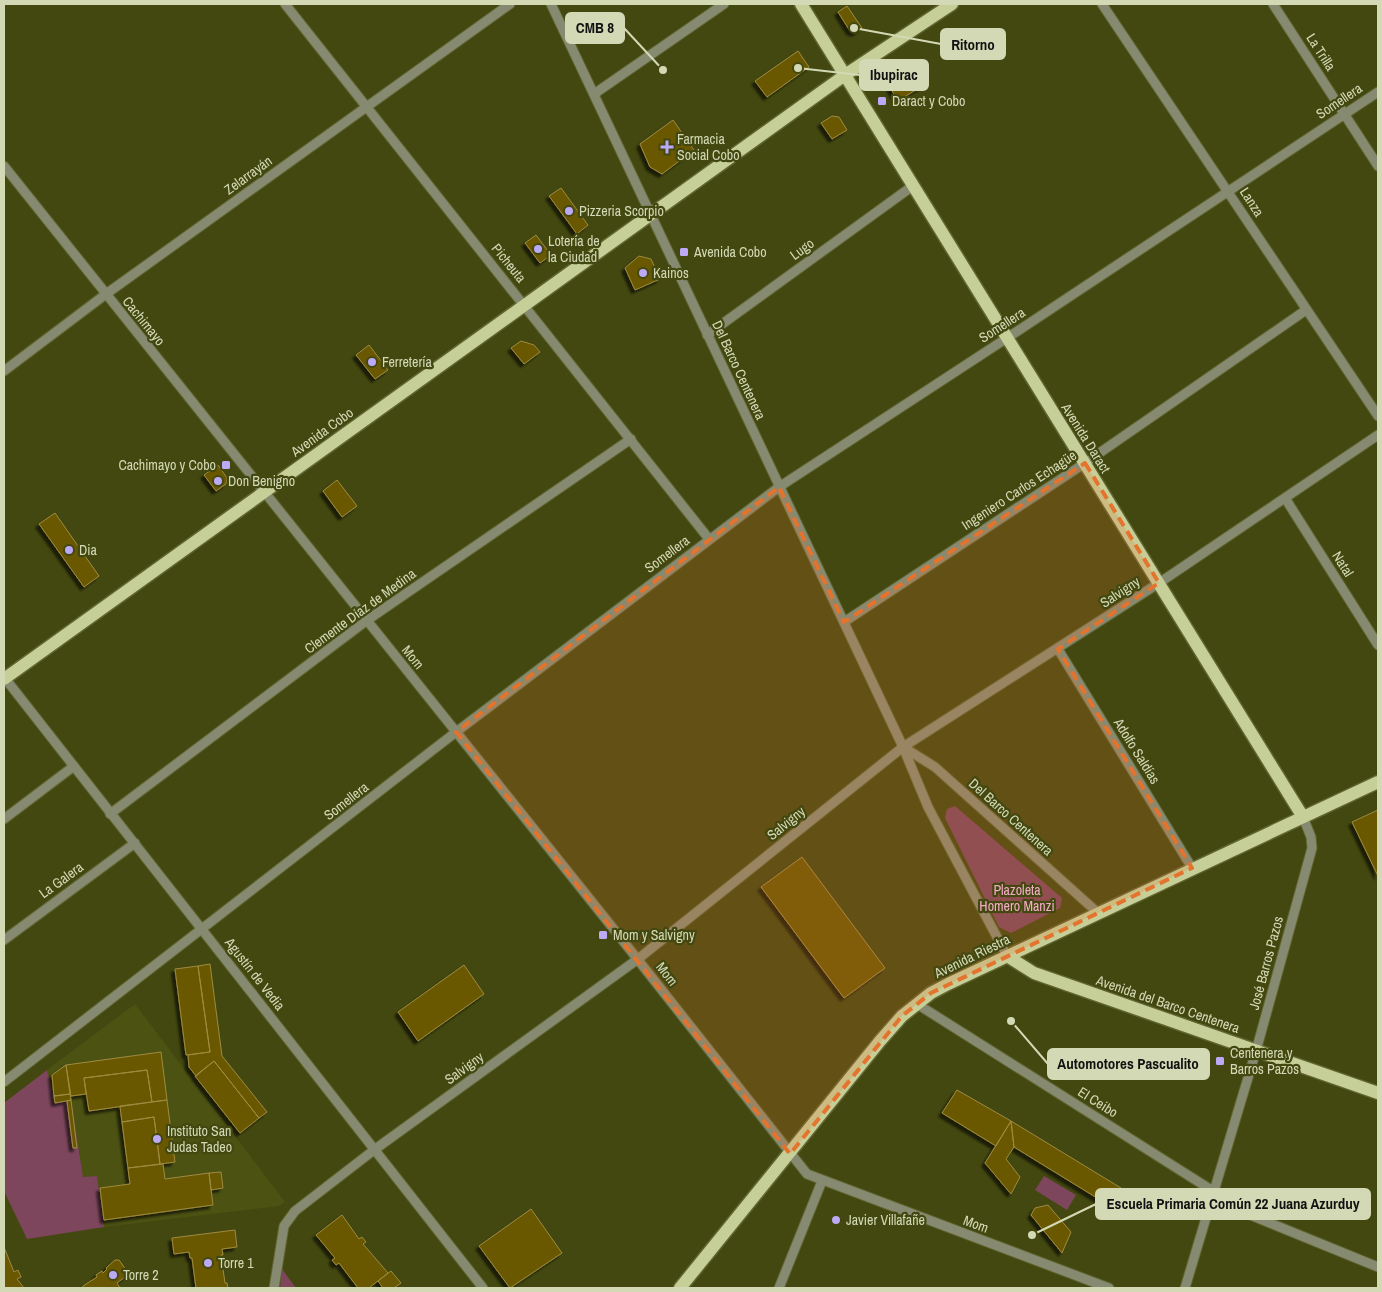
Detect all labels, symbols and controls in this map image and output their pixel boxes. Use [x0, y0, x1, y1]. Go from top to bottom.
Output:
callout: CMB 8 [566, 13, 624, 43]
text: CMB 8 [576, 17, 614, 38]
callout: Ritorno [941, 29, 1005, 59]
street label: La Trilla [1302, 30, 1340, 75]
text: Ritorno [951, 34, 995, 55]
callout: Ibupirac [860, 60, 928, 90]
text: Ibupirac [870, 64, 918, 85]
street label: Somellera [1313, 79, 1366, 123]
place label: Daract y Cobo [892, 92, 965, 110]
marker: Daract y Cobo [876, 95, 888, 107]
place label: Farmacia Social Cobo [677, 130, 740, 164]
marker: Farmacia Social Cobo [661, 141, 673, 153]
street label: Zelarrayán [221, 152, 275, 198]
street label: Lanza [1236, 184, 1268, 221]
place label: Pizzeria Scorpio [579, 202, 664, 220]
marker: Pizzeria Scorpio [563, 205, 575, 217]
place label: Lotería de la Ciudad [548, 232, 600, 266]
street label: Lugo [786, 234, 818, 264]
street label: Picheuta [488, 240, 531, 287]
marker: Lotería de la Ciudad [532, 243, 544, 255]
place label: Avenida Cobo [693, 243, 767, 261]
marker: Avenida Cobo [678, 246, 690, 258]
place label: Kainos [653, 264, 689, 282]
marker: Kainos [637, 267, 649, 279]
street label: Cachimayo [119, 293, 169, 349]
street label: Somellera [975, 303, 1029, 347]
street label: Del Barco Centenera [708, 318, 770, 423]
place label: Ferretería [382, 353, 432, 371]
marker: Ferretería [366, 356, 378, 368]
street label: Avenida Daract [1057, 399, 1115, 476]
street label: Avenida Cobo [287, 403, 357, 461]
street label: Ingeniero Carlos Echagüe [958, 446, 1080, 534]
place label: Cachimayo y Cobo [118, 456, 216, 474]
marker: Cachimayo y Cobo [220, 459, 232, 471]
place label: Don Benigno [228, 472, 295, 490]
marker: Don Benigno [212, 475, 224, 487]
street label: Somellera [641, 531, 694, 577]
place label: Dia [79, 541, 97, 559]
marker: Dia [63, 544, 75, 556]
street label: Natal [1328, 548, 1358, 580]
street label: Clemente Díaz de Medina [301, 564, 420, 657]
street label: Salvigny [1097, 572, 1144, 612]
street label: Mom [398, 641, 428, 673]
street label: Adolfo Saldías [1109, 714, 1164, 787]
street label: Del Barco Centenera [965, 774, 1057, 860]
street label: Somellera [320, 778, 372, 824]
street label: Salvigny [763, 802, 809, 844]
street label: La Galera [35, 858, 87, 902]
park label: Plazoleta Homero Manzi [979, 881, 1055, 915]
street label: José Barros Pazos [1245, 914, 1287, 1012]
place label: Mom y Salvigny [613, 926, 695, 944]
marker: Mom y Salvigny [597, 929, 609, 941]
street label: Avenida Riestra [930, 930, 1013, 983]
street label: Agustín de Vedia [220, 933, 289, 1014]
street label: Mom [652, 958, 682, 990]
street label: Avenida del Barco Centenera [1093, 971, 1243, 1037]
place label: Centenera y Barros Pazos [1230, 1044, 1299, 1078]
street label: Salvigny [441, 1048, 487, 1088]
callout: Automotores Pascualito [1048, 1049, 1209, 1079]
text: Automotores Pascualito [1057, 1053, 1199, 1074]
marker: Centenera y Barros Pazos [1214, 1055, 1226, 1067]
street label: El Ceibo [1075, 1083, 1121, 1121]
place label: Instituto San Judas Tadeo [167, 1122, 232, 1156]
marker: Instituto San Judas Tadeo [151, 1133, 163, 1145]
callout: Escuela Primaria Común 22 Juana Azurduy [1096, 1189, 1370, 1219]
text: Escuela Primaria Común 22 Juana Azurduy [1106, 1193, 1360, 1214]
place label: Javier Villafañe [846, 1211, 925, 1229]
street label: Mom [961, 1211, 991, 1237]
marker: Javier Villafañe [830, 1214, 842, 1226]
place label: Torre 1 [218, 1254, 254, 1272]
marker: Torre 1 [202, 1257, 214, 1269]
place label: Torre 2 [123, 1266, 159, 1284]
marker: Torre 2 [107, 1269, 119, 1281]

